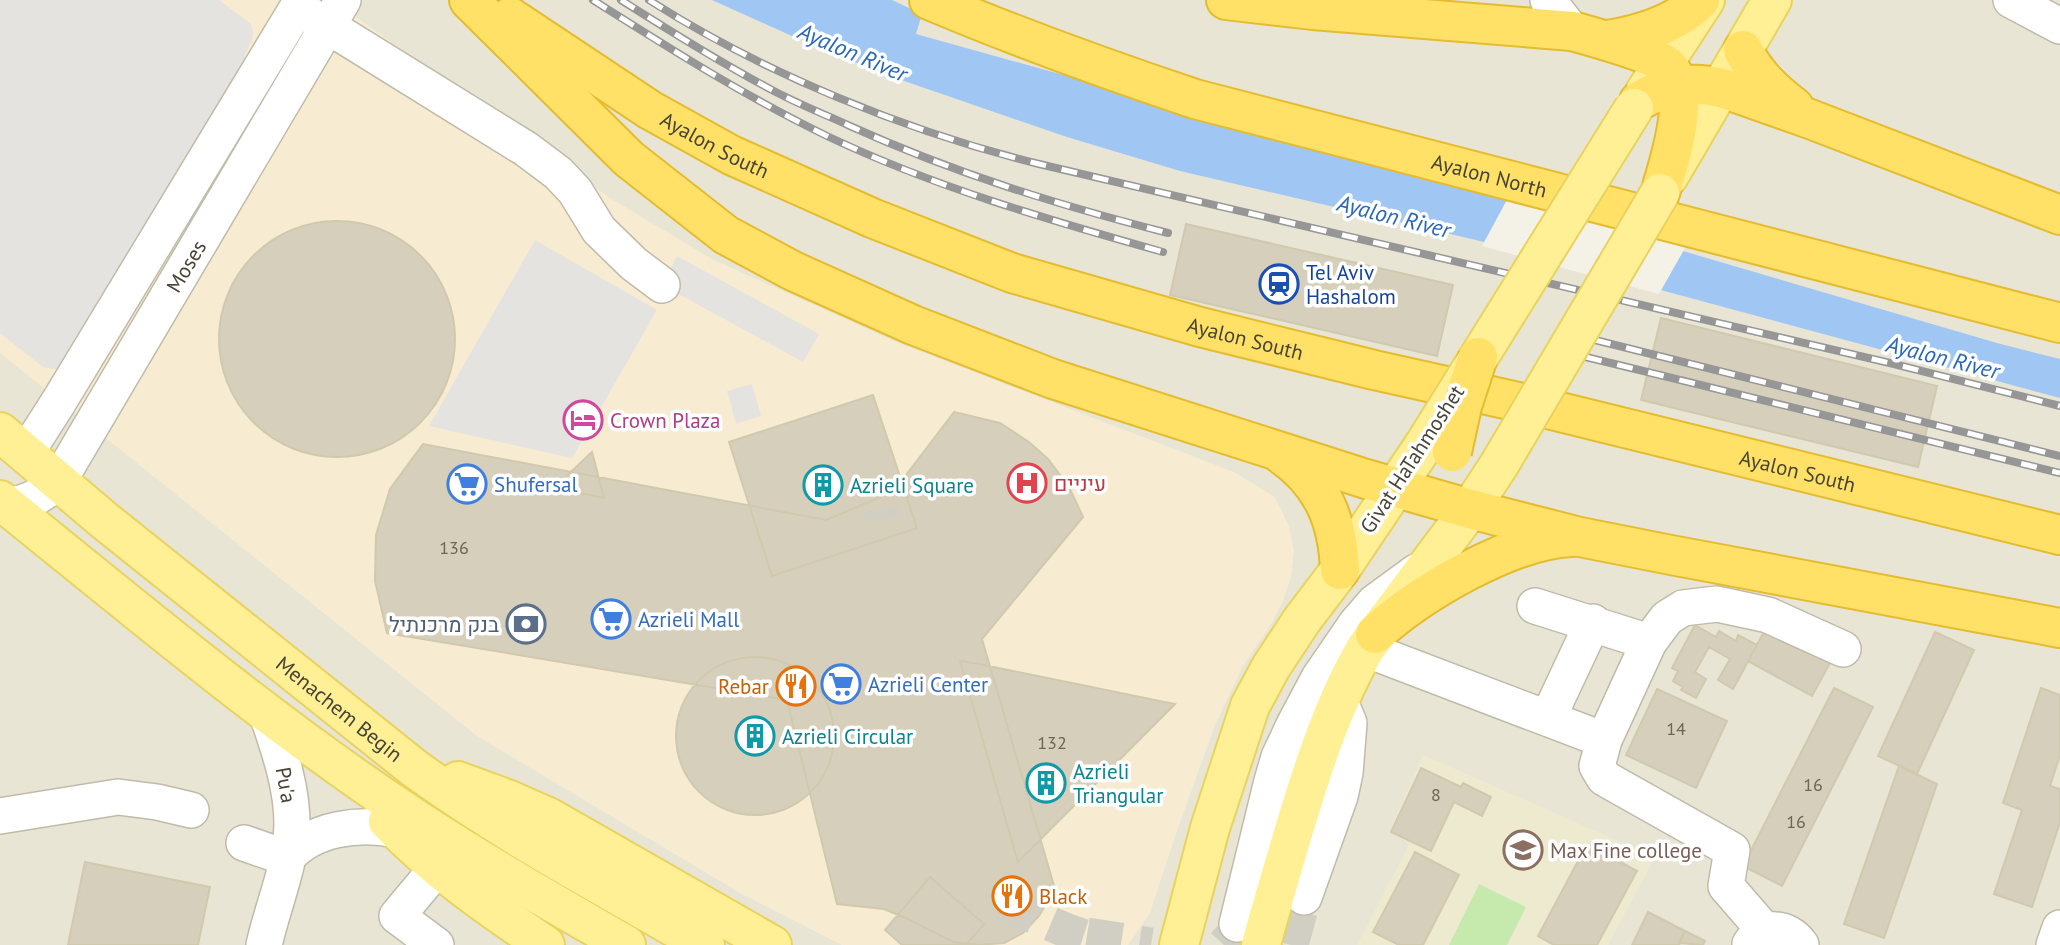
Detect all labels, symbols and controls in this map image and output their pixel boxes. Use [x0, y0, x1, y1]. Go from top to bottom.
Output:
water label: Ayalon River [793, 16, 913, 88]
street label: Ayalon South [656, 105, 774, 184]
street label: Ayalon North [1429, 147, 1550, 203]
water label: Ayalon River [1333, 188, 1455, 244]
street label: Moses [160, 235, 212, 297]
place label: Tel Aviv Hashalom [1306, 259, 1396, 310]
station icon: Tel Aviv Hashalom [1258, 263, 1300, 305]
street label: Ayalon South [1184, 311, 1306, 366]
water label: Ayalon River [1882, 329, 2004, 385]
street label: Givat HaTahmoshet [1354, 380, 1470, 538]
hotel icon: Crown Plaza [562, 399, 604, 441]
place label: Crown Plaza [610, 407, 720, 434]
street label: Ayalon South [1737, 443, 1859, 498]
hospital icon: עיניים [1006, 462, 1048, 504]
supermarket icon: Shufersal [446, 463, 488, 505]
building icon: Azrieli Square [802, 464, 844, 506]
place label: עיניים [1054, 470, 1106, 497]
place label: Shufersal [494, 471, 578, 498]
place label: Azrieli Square [850, 472, 974, 499]
house number: 136 [439, 536, 469, 559]
supermarket icon: Azrieli Mall [590, 598, 632, 640]
bank icon: בנק מרכנתיל [505, 603, 547, 645]
place label: Azrieli Mall [638, 606, 739, 633]
place label: בנק מרכנתיל [389, 611, 499, 638]
street label: Menachem Begin [271, 650, 408, 767]
supermarket icon: Azrieli Center [820, 663, 862, 705]
restaurant icon: Rebar [775, 665, 817, 707]
place label: Azrieli Center [868, 671, 988, 698]
place label: Rebar [718, 673, 769, 700]
building icon: Azrieli Circular [734, 715, 776, 757]
house number: 14 [1666, 717, 1686, 740]
place label: Azrieli Circular [782, 723, 913, 750]
house number: 132 [1037, 731, 1067, 754]
place label: Azrieli Triangular [1073, 758, 1163, 809]
building icon: Azrieli Triangular [1025, 762, 1067, 804]
street label: Pu'a [270, 765, 302, 805]
house number: 16 [1803, 773, 1823, 796]
house number: 8 [1431, 783, 1441, 806]
house number: 16 [1786, 810, 1806, 833]
school or university icon: Max Fine college [1502, 829, 1544, 871]
place label: Max Fine college [1550, 837, 1702, 864]
restaurant icon: Black [991, 875, 1033, 917]
place label: Black [1039, 883, 1087, 910]

